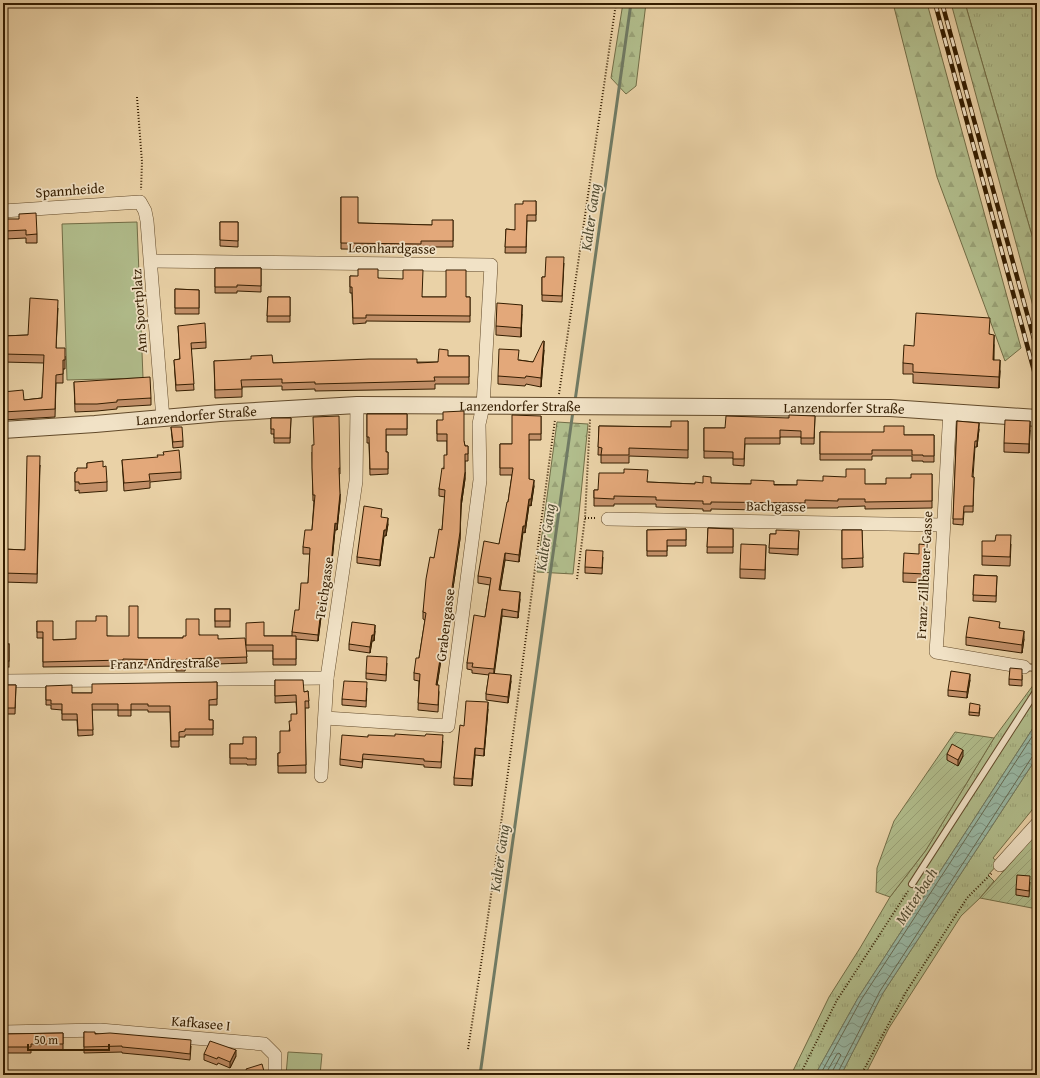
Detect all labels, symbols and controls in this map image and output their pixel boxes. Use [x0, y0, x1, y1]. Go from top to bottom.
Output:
street label: Spannheide [35, 178, 106, 202]
water label: Kalter Gang [575, 182, 605, 253]
street label: Leonhardgasse [348, 237, 436, 259]
street label: Am Sportplatz [126, 268, 152, 354]
street label: Lanzendorfer Straße [459, 396, 581, 416]
street label: Lanzendorfer Straße [783, 397, 906, 419]
street label: Lanzendorfer Straße [135, 401, 258, 430]
street label: Bachgasse [746, 495, 806, 517]
water label: Kalter Gang [530, 502, 560, 573]
street label: Franz-Zillbauer-Gasse [911, 510, 937, 640]
street label: Teichgasse [310, 555, 338, 621]
street label: Grabengasse [431, 587, 459, 663]
street label: Franz Andrestraße [110, 652, 220, 674]
water label: Kalter Gang [484, 823, 514, 894]
water label: Mitterbach [890, 863, 942, 928]
street label: Kafkasee I [171, 1010, 231, 1036]
scale bar [28, 1026, 109, 1052]
text: 50 m [34, 1031, 58, 1048]

